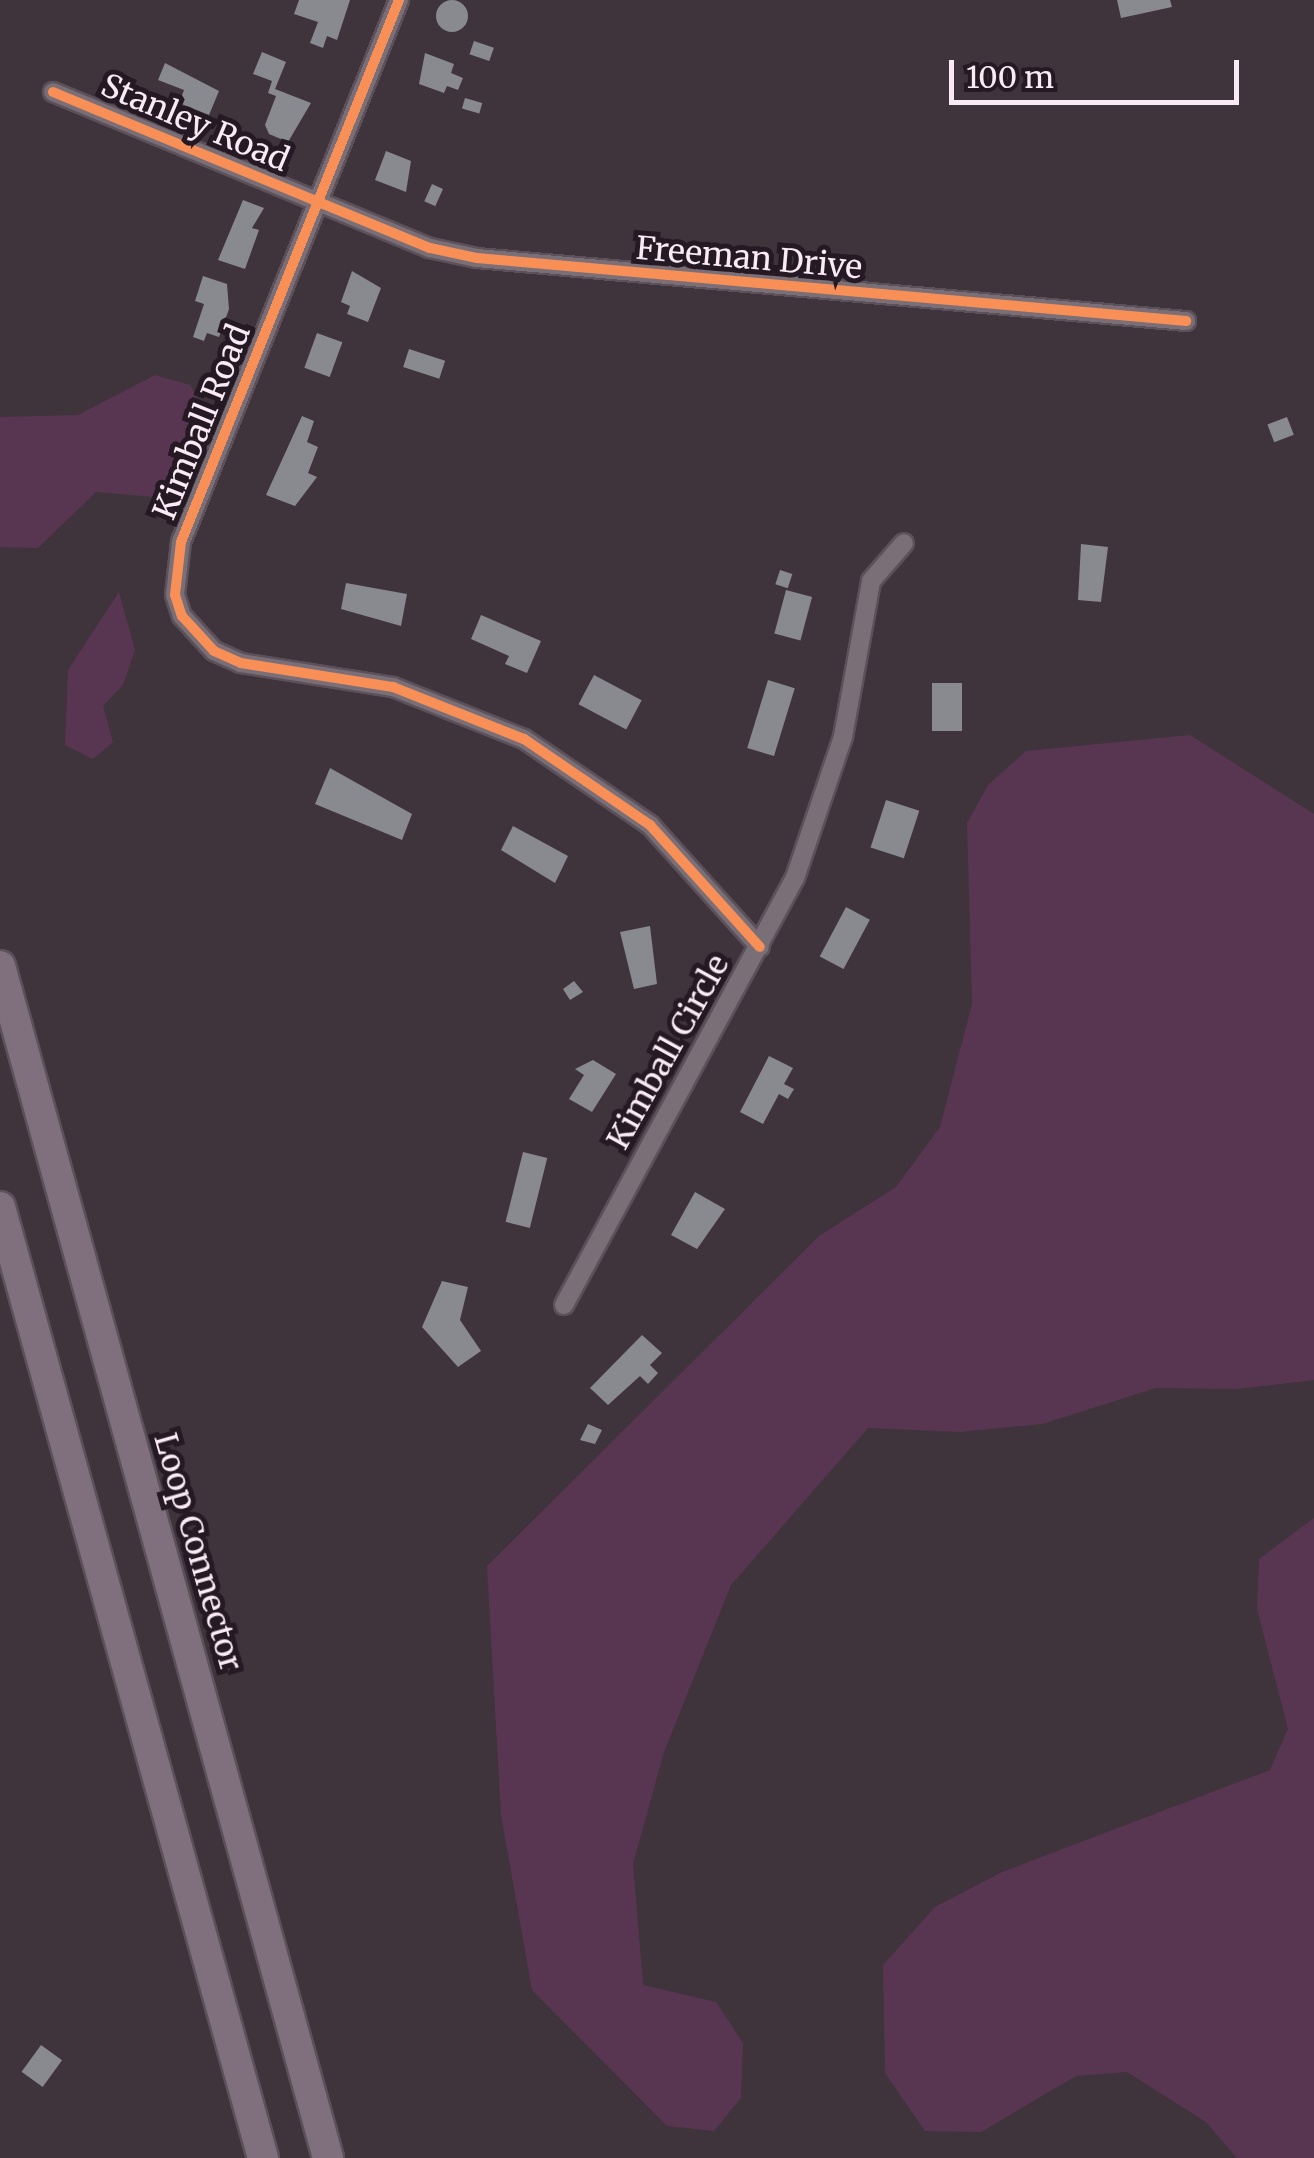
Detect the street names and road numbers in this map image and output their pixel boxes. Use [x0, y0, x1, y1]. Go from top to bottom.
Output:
street label: Stanley Road [95, 66, 295, 180]
street label: Freeman Drive [634, 229, 864, 287]
street label: Kimball Road [145, 319, 259, 525]
street label: Kimball Circle [599, 948, 737, 1156]
street label: Loop Connector [146, 1429, 250, 1675]

